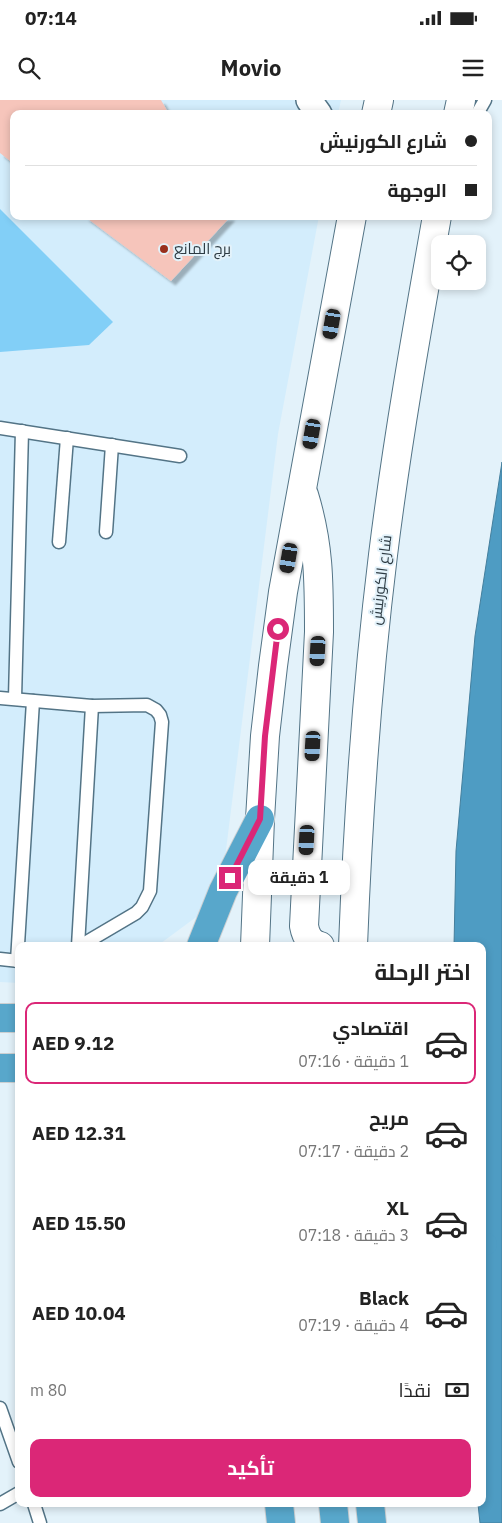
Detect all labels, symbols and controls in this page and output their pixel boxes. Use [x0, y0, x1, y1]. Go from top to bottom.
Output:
text: 07:14 [25, 6, 77, 30]
text: Movio [221, 53, 281, 82]
icon: search [15, 54, 43, 82]
icon: menu [459, 54, 487, 82]
text: شارع الكورنيش [320, 129, 447, 153]
text: الوجهة [387, 178, 447, 202]
map controls [431, 235, 486, 290]
button: locate [431, 235, 486, 290]
place label: برج المانع [174, 239, 231, 260]
marker: برج المانع [158, 243, 170, 255]
car [322, 308, 341, 340]
car [302, 418, 321, 450]
street label: شارع الكورنيش [366, 534, 397, 626]
car [279, 542, 298, 574]
route start [267, 618, 289, 640]
car [309, 636, 326, 666]
car [304, 731, 321, 761]
car [298, 825, 315, 855]
callout: 1 دقيقة [248, 860, 350, 896]
route end [219, 867, 241, 889]
text: 1 دقيقة [270, 867, 328, 887]
text: اختر الرحلة [374, 957, 471, 986]
text: اقتصادي [333, 1016, 409, 1040]
icon: car [424, 1021, 469, 1066]
text: AED 9.12 [32, 1031, 114, 1055]
text: 1 دقيقة · 07:16 [298, 1051, 409, 1071]
text: مريح [369, 1106, 409, 1130]
icon: car [424, 1111, 469, 1156]
text: AED 12.31 [32, 1121, 126, 1145]
text: 2 دقيقة · 07:17 [298, 1141, 409, 1161]
text: XL [386, 1196, 409, 1220]
icon: car [424, 1201, 469, 1246]
text: AED 15.50 [32, 1211, 126, 1235]
text: 3 دقيقة · 07:18 [298, 1225, 409, 1245]
text: Black [359, 1286, 409, 1310]
icon: car [424, 1291, 469, 1336]
text: AED 10.04 [32, 1301, 126, 1325]
text: 4 دقيقة · 07:19 [298, 1315, 409, 1335]
icon: cash [443, 1376, 471, 1404]
text: نقدًا [399, 1378, 431, 1402]
text: 80 m [30, 1380, 67, 1400]
button: تأكيد [30, 1439, 471, 1497]

